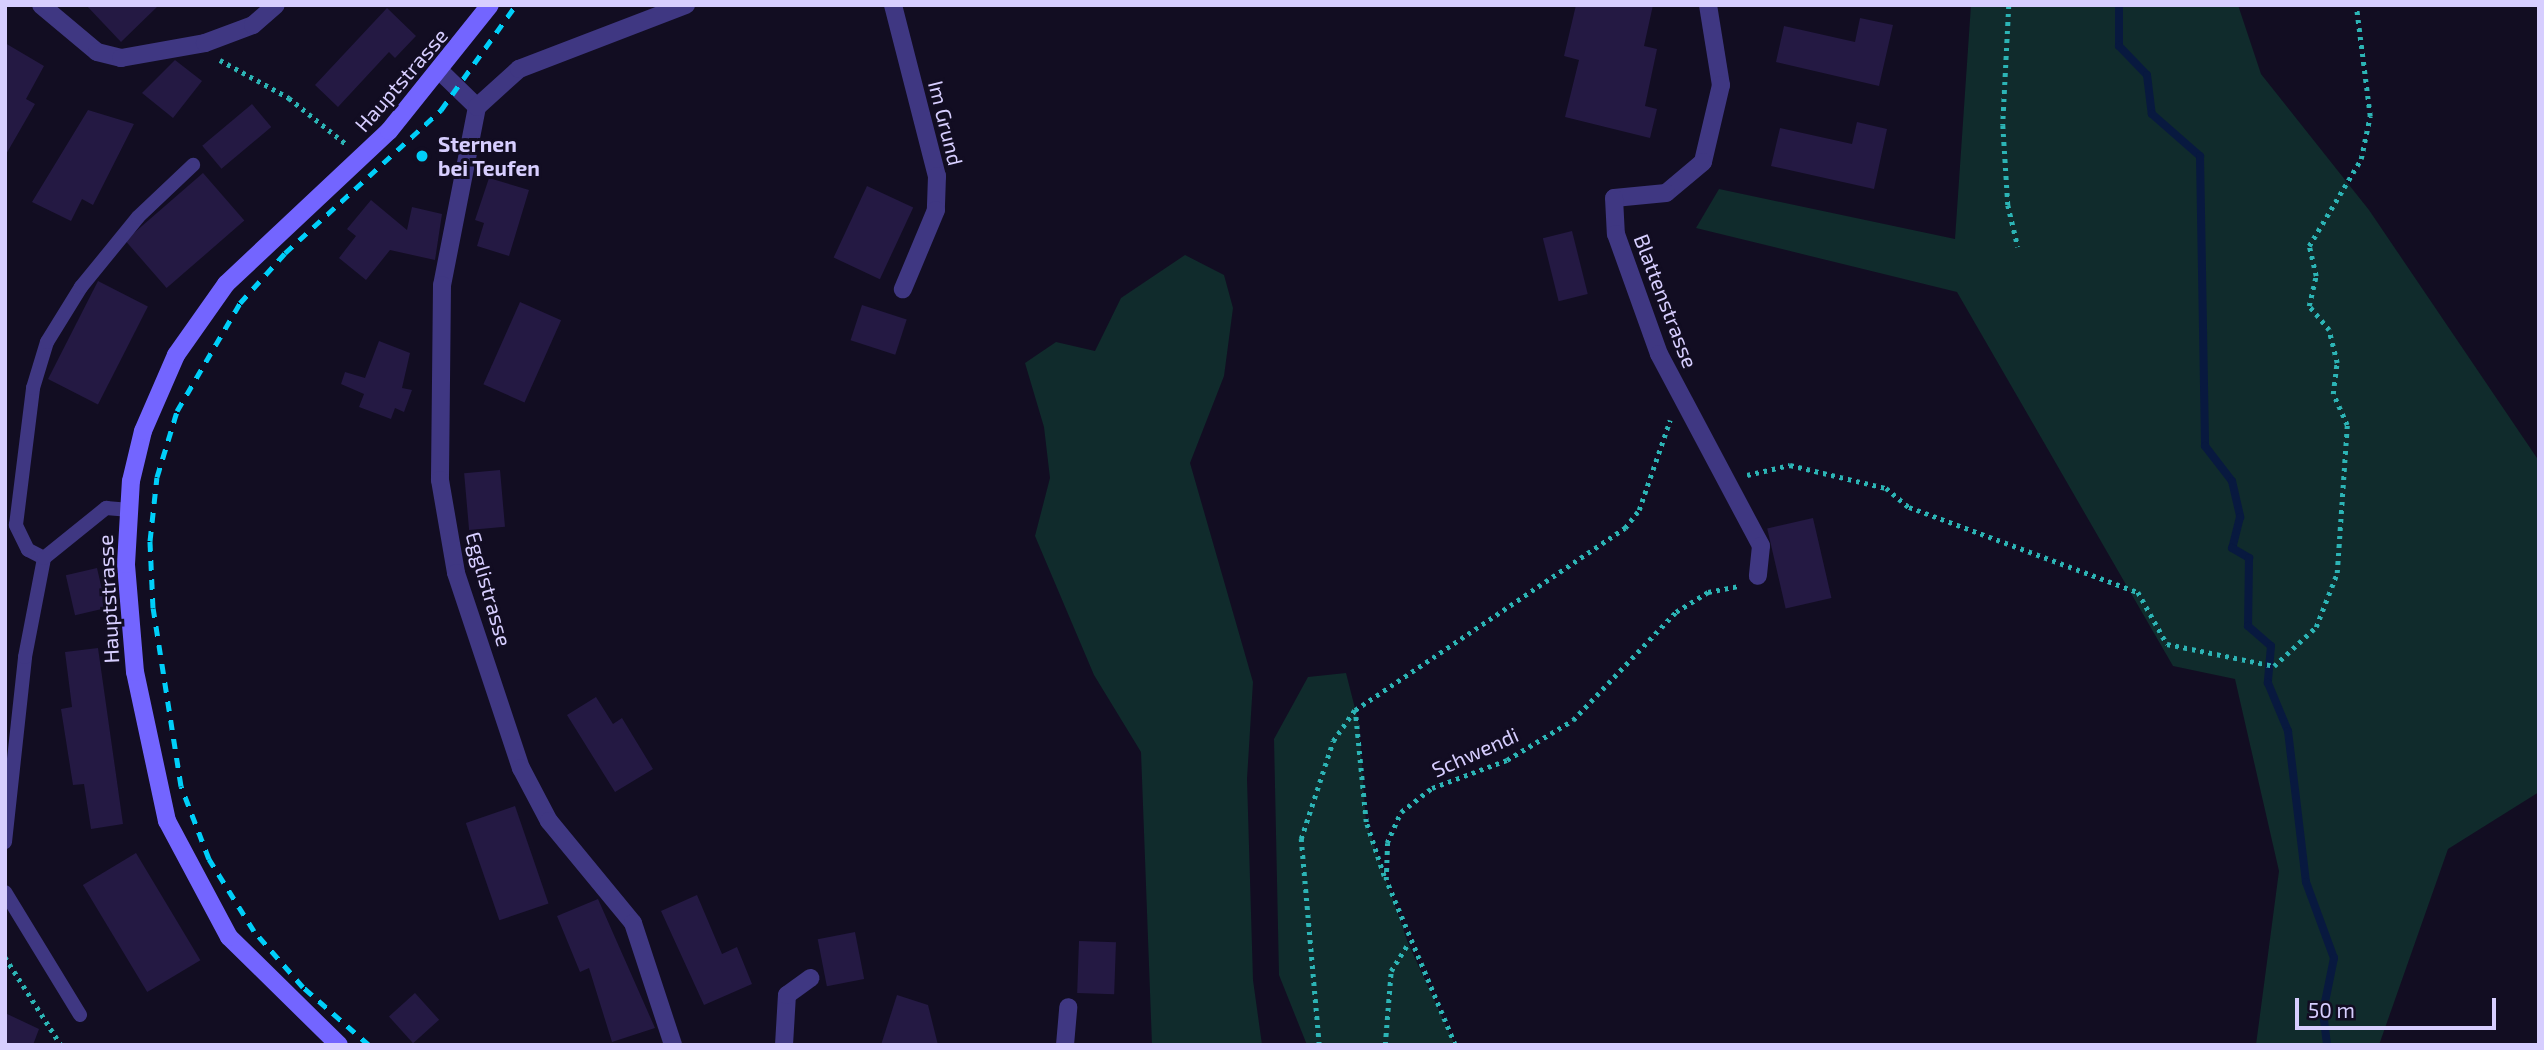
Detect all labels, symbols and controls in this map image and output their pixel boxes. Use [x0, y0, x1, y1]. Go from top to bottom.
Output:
street label: Hauptstrasse [349, 23, 453, 137]
street label: Im Grund [923, 78, 969, 168]
place label: Sternen bei Teufen [438, 131, 540, 181]
marker: Sternen bei Teufen [412, 146, 432, 166]
street label: Blattenstrasse [1629, 230, 1703, 372]
street label: Egglistrasse [461, 529, 517, 649]
street label: Hauptstrasse [92, 534, 124, 664]
street label: Schwendi [1428, 722, 1522, 782]
scale bar [2299, 984, 2500, 1028]
text: 50 m [2308, 997, 2355, 1022]

